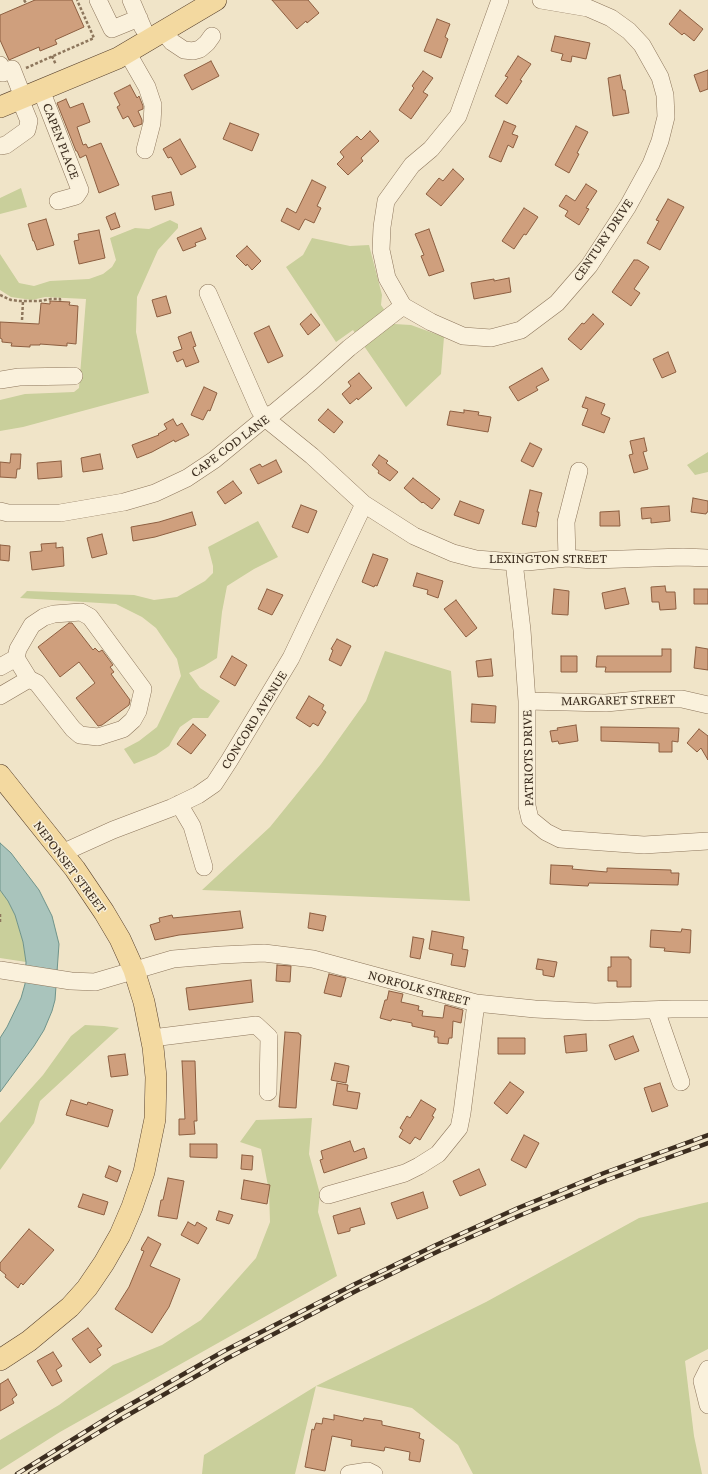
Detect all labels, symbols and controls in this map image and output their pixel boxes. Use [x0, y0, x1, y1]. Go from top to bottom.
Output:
street label: CAPEN PLACE [39, 101, 83, 181]
street label: CENTURY DRIVE [569, 195, 637, 285]
street label: CAPE COD LANE [187, 411, 273, 481]
street label: LEXINGTON STREET [489, 551, 607, 567]
street label: CONCORD AVENUE [217, 668, 291, 772]
street label: MARGARET STREET [561, 691, 675, 709]
street label: PATRIOTS DRIVE [519, 710, 537, 806]
street label: NEPONSET STREET [30, 817, 110, 917]
street label: NORFOLK STREET [366, 966, 472, 1010]

